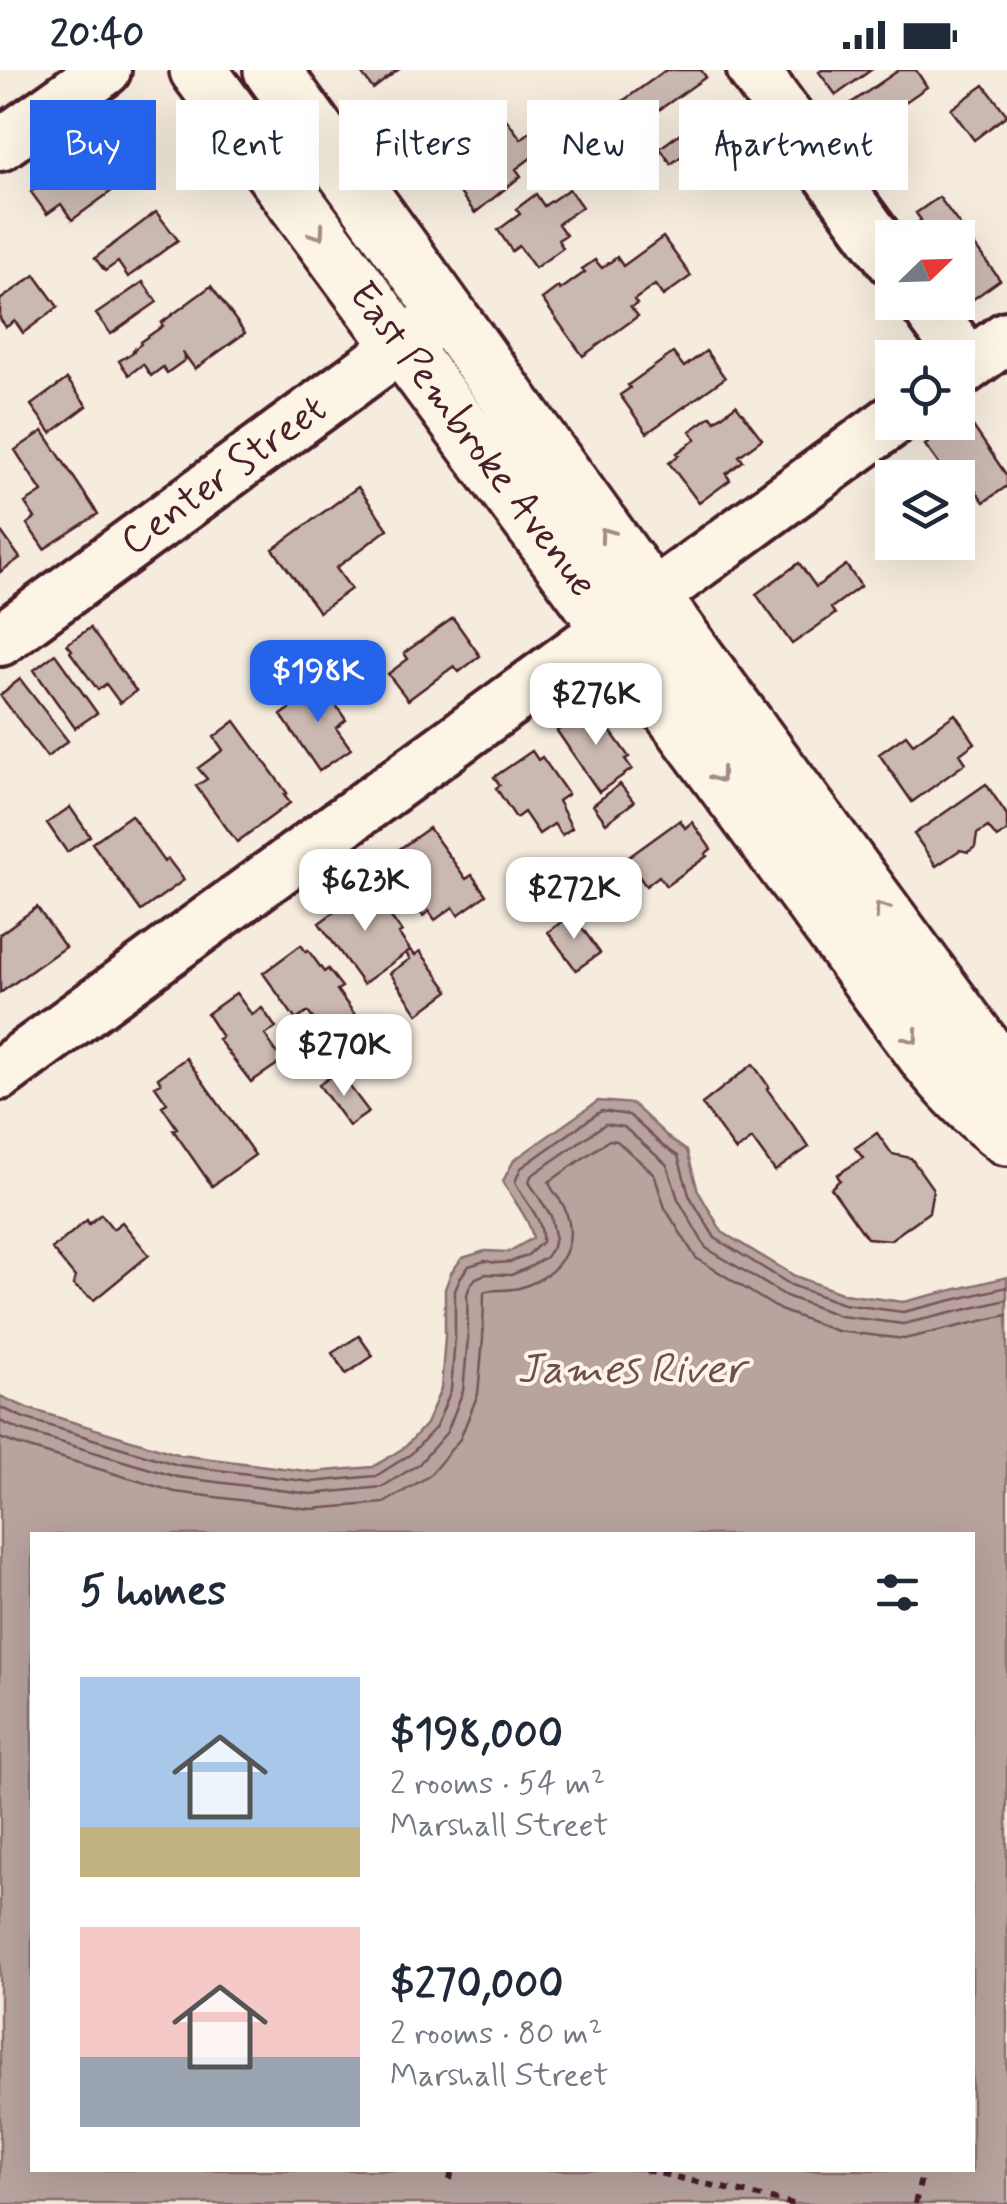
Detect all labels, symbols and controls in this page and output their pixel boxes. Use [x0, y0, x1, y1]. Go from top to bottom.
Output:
text: 20:40 [50, 11, 144, 60]
chip: Buy [30, 100, 156, 190]
chip: Rent [176, 100, 319, 190]
chip: Filters [339, 100, 507, 190]
chip: New [527, 100, 659, 190]
chip: Apartment [679, 100, 908, 190]
north arrow [875, 220, 975, 320]
map controls [875, 220, 975, 560]
one-way arrow [306, 222, 324, 240]
street label: East Pembroke Avenue [336, 271, 608, 609]
button: locate [875, 340, 975, 440]
street label: Center Street [111, 384, 337, 568]
button: layers [875, 460, 975, 560]
one-way arrow [600, 527, 618, 545]
pin: $198K [248, 640, 388, 725]
text: $198K [272, 651, 364, 693]
pin: $276K [526, 663, 666, 748]
text: $276K [552, 674, 640, 716]
one-way arrow [708, 765, 725, 783]
pin: $623K [295, 849, 435, 934]
pin: $272K [504, 857, 644, 942]
text: $623K [321, 860, 409, 902]
text: $272K [528, 868, 620, 910]
one-way arrow [875, 902, 893, 920]
pin: $270K [274, 1014, 414, 1099]
text: $270K [298, 1025, 390, 1067]
one-way arrow [901, 1026, 918, 1044]
water label: James River [517, 1343, 750, 1398]
text: 5 homes [80, 1565, 226, 1620]
icon: filters [870, 1565, 925, 1620]
text: $198,000 [390, 1708, 563, 1763]
icon: home [160, 1717, 280, 1837]
text: 2 rooms · 54 m² [390, 1763, 605, 1805]
text: Marshall Street [390, 1805, 609, 1847]
text: $270,000 [390, 1958, 564, 2013]
icon: home [160, 1967, 280, 2087]
text: 2 rooms · 80 m² [390, 2013, 603, 2055]
text: Marshall Street [390, 2055, 609, 2097]

